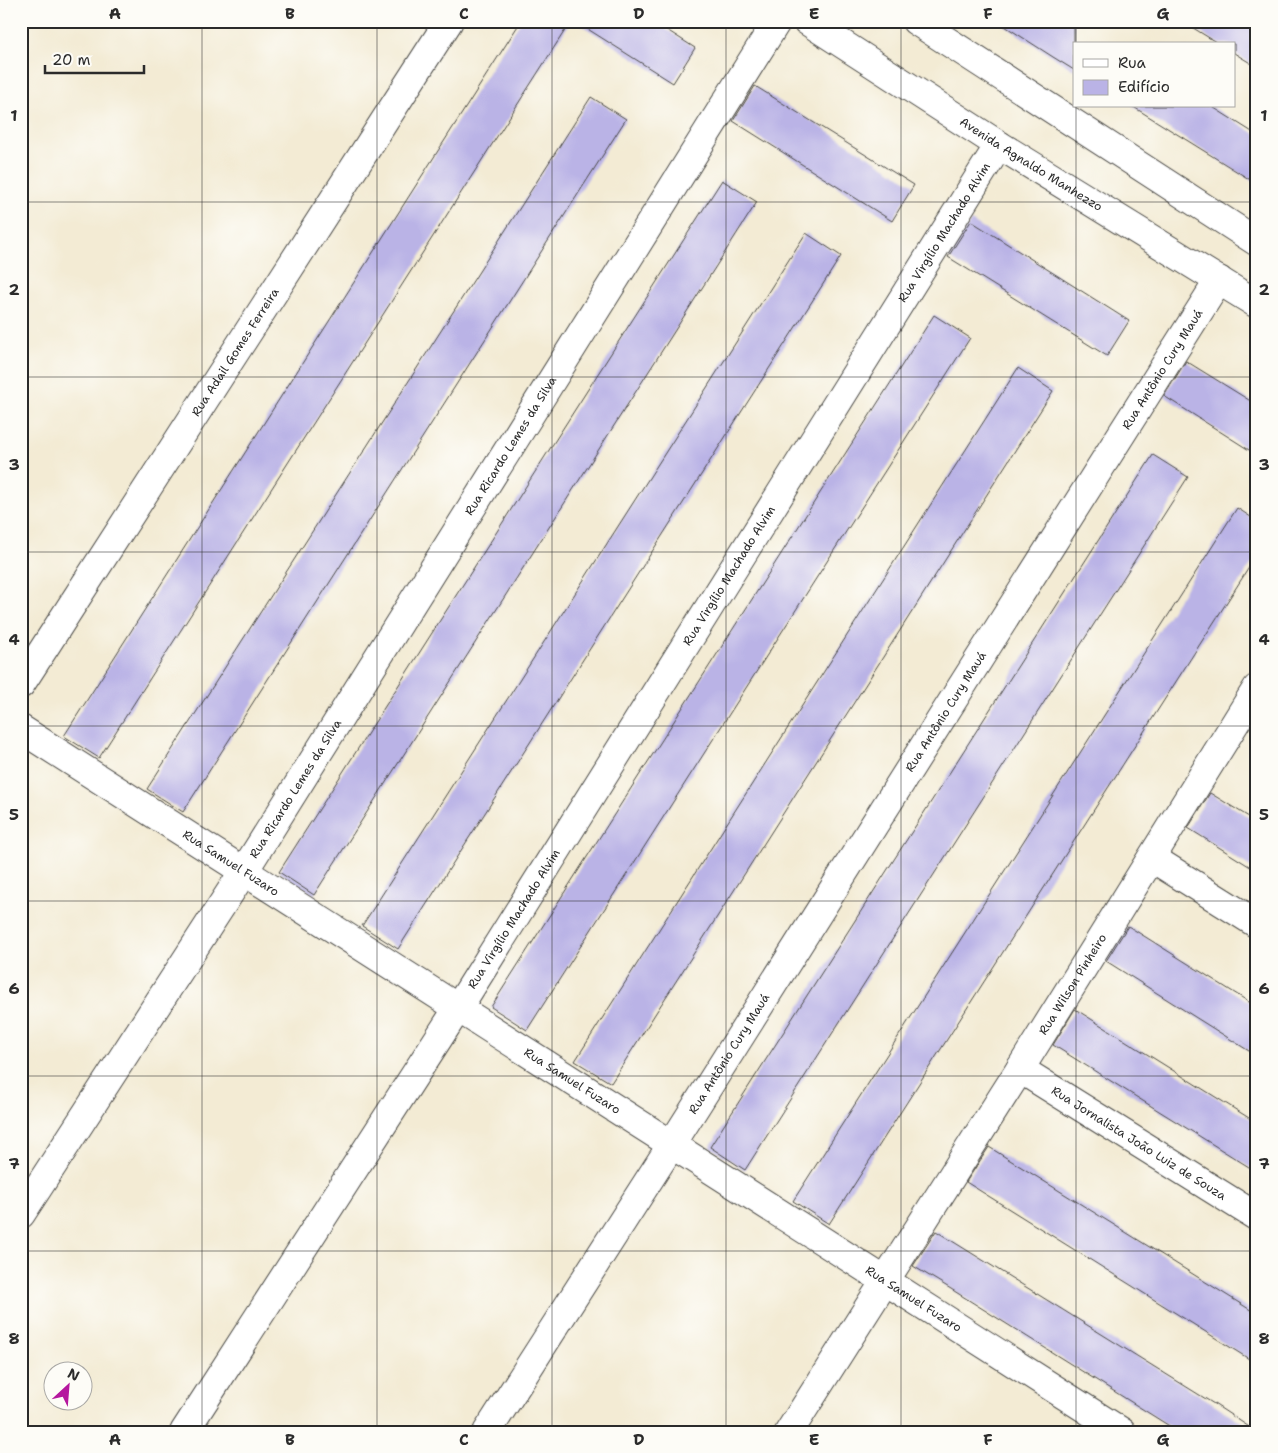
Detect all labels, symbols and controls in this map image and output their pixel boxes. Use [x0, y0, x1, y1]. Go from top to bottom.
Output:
text: A [109, 3, 121, 24]
text: B [285, 3, 295, 24]
text: C [459, 3, 469, 24]
text: D [633, 3, 645, 24]
text: E [809, 3, 819, 24]
text: F [983, 3, 993, 24]
text: G [1157, 3, 1170, 24]
scale bar [45, 42, 144, 74]
legend [1073, 42, 1236, 108]
text: 20 m [52, 50, 91, 70]
text: Rua [1118, 53, 1147, 73]
text: Edifício [1118, 77, 1170, 97]
text: 1 [10, 105, 18, 126]
text: 1 [1260, 105, 1268, 126]
street label: Avenida Agnaldo Manhezzo [957, 114, 1105, 215]
street label: Rua Virgílio Machado Alvim [894, 160, 994, 305]
text: 2 [8, 279, 20, 300]
text: 2 [1258, 279, 1270, 300]
street label: Rua Adail Gomes Ferreira [188, 284, 283, 419]
street label: Rua Antônio Cury Mauá [1118, 306, 1207, 433]
street label: Rua Ricardo Lemes da Silva [461, 373, 561, 518]
text: 3 [8, 454, 20, 475]
text: 3 [1258, 454, 1270, 475]
street label: Rua Virgílio Machado Alvim [679, 503, 779, 649]
text: 4 [8, 629, 20, 650]
text: 4 [1258, 629, 1270, 650]
street label: Rua Antônio Cury Mauá [902, 648, 990, 775]
street label: Rua Ricardo Lemes da Silva [246, 716, 345, 861]
text: 5 [9, 804, 19, 825]
text: 5 [1259, 804, 1269, 825]
street label: Rua Samuel Fuzaro [180, 826, 282, 900]
street label: Rua Virgílio Machado Alvim [464, 846, 564, 992]
street label: Rua Wilson Pinheiro [1035, 931, 1110, 1038]
text: 6 [8, 978, 20, 999]
text: 6 [1258, 978, 1270, 999]
street label: Rua Antônio Cury Mauá [685, 990, 773, 1117]
street label: Rua Samuel Fuzaro [521, 1044, 623, 1118]
street label: Rua Jornalista João Luiz de Souza [1048, 1083, 1230, 1204]
text: 7 [8, 1153, 20, 1174]
text: 7 [1258, 1153, 1270, 1174]
street label: Rua Samuel Fuzaro [862, 1262, 965, 1336]
text: 8 [8, 1328, 20, 1349]
text: 8 [1258, 1328, 1270, 1349]
north arrow [42, 1360, 92, 1410]
text: N [65, 1364, 83, 1385]
text: A [109, 1429, 121, 1450]
text: B [285, 1429, 295, 1450]
text: C [459, 1429, 469, 1450]
text: D [633, 1429, 645, 1450]
text: E [809, 1429, 819, 1450]
text: F [983, 1429, 993, 1450]
text: G [1157, 1429, 1170, 1450]

